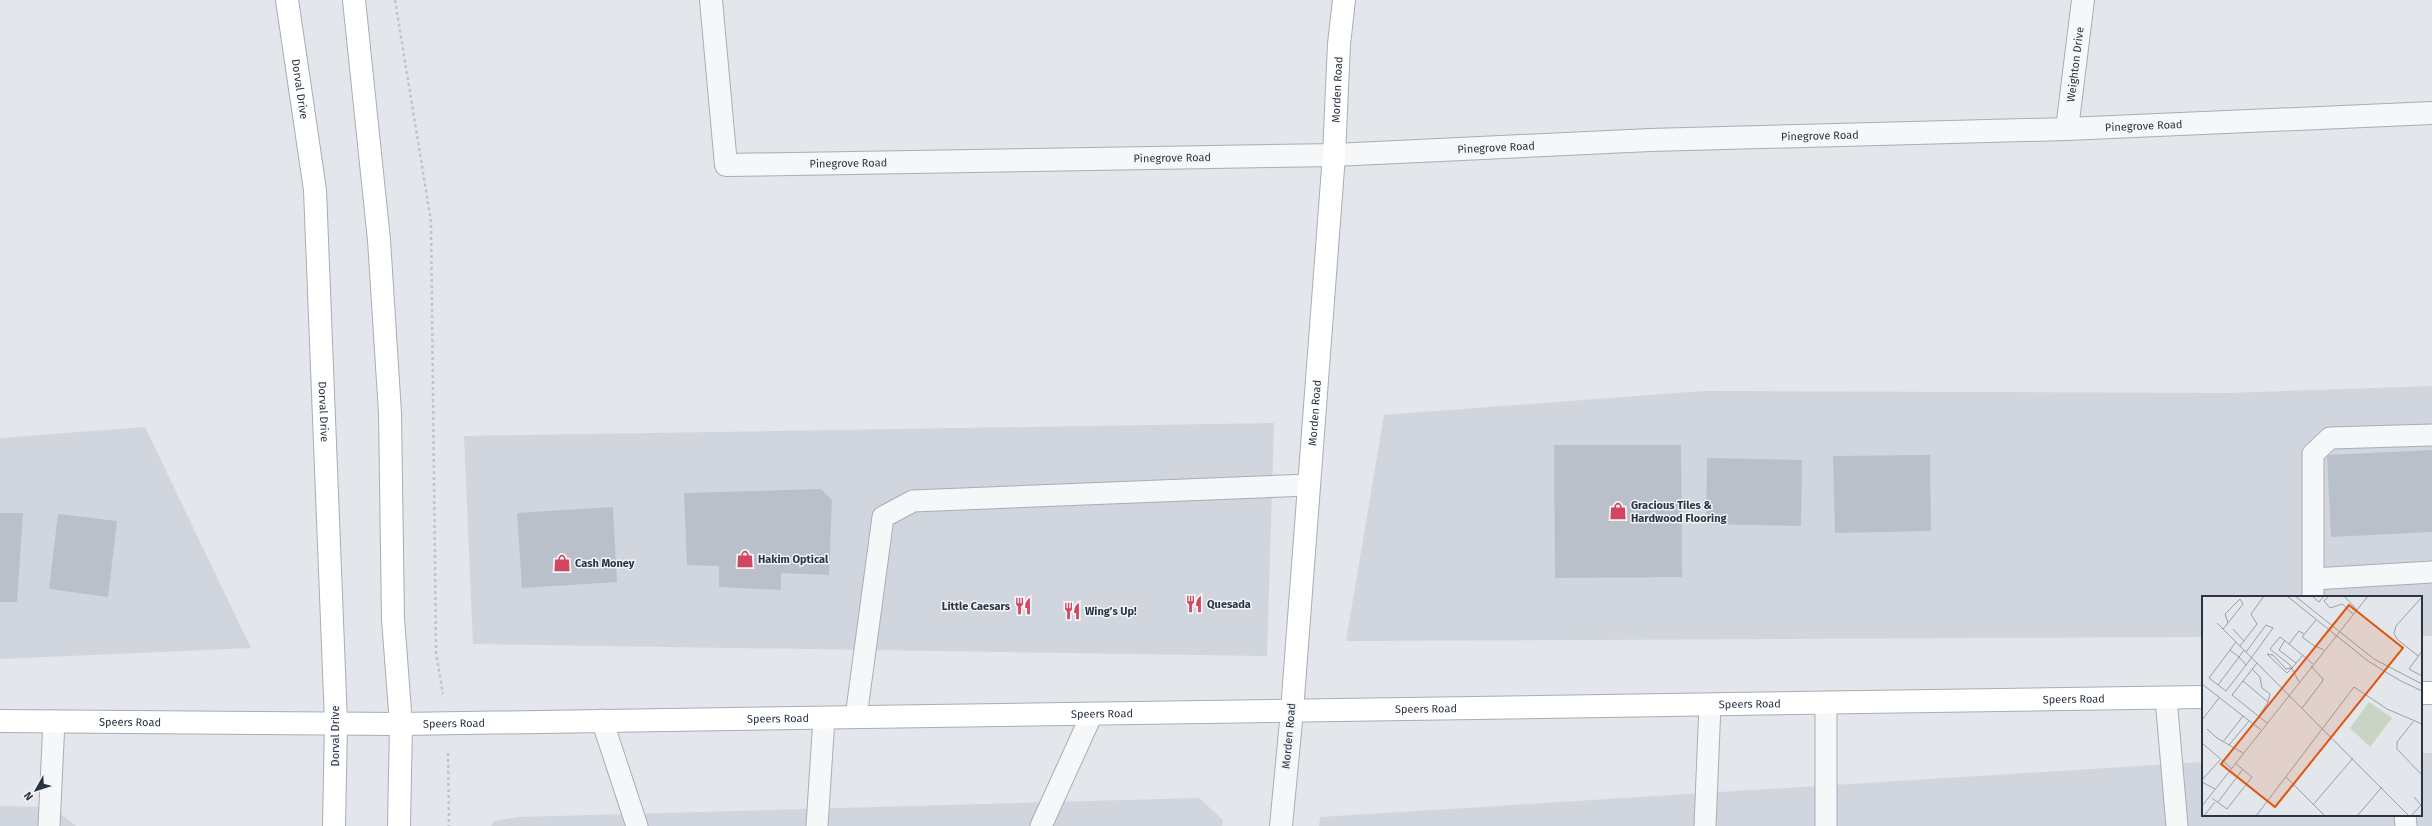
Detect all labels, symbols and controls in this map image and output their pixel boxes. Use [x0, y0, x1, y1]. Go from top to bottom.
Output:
street label: Weighton Drive [2064, 26, 2086, 103]
street label: Morden Road [1329, 56, 1345, 123]
street label: Dorval Drive [289, 58, 311, 120]
street label: Pinegrove Road [2105, 117, 2183, 134]
street label: Pinegrove Road [1781, 128, 1859, 143]
street label: Pinegrove Road [1457, 139, 1535, 156]
street label: Pinegrove Road [1133, 151, 1211, 165]
street label: Pinegrove Road [809, 156, 887, 170]
street label: Morden Road [1306, 379, 1323, 446]
street label: Dorval Drive [316, 381, 331, 442]
place label: Gracious Tiles & Hardwood Flooring [1631, 499, 1727, 525]
shop icon: Gracious Tiles & Hardwood Flooring [1608, 501, 1628, 521]
shop icon: Hakim Optical [735, 549, 755, 569]
shop icon: Cash Money [552, 553, 572, 573]
place label: Hakim Optical [758, 553, 829, 566]
place label: Cash Money [575, 557, 635, 570]
restaurant icon: Quesada [1184, 594, 1204, 614]
restaurant icon: Little Caesars [1013, 596, 1033, 616]
inset map [2202, 596, 2422, 816]
place label: Quesada [1207, 598, 1251, 611]
place label: Little Caesars [942, 600, 1011, 613]
restaurant icon: Wing’s Up! [1062, 601, 1082, 621]
place label: Wing’s Up! [1085, 605, 1137, 618]
street label: Speers Road [2043, 692, 2105, 706]
street label: Speers Road [1719, 697, 1781, 711]
street label: Morden Road [1280, 702, 1298, 770]
street label: Speers Road [1395, 702, 1457, 716]
street label: Dorval Drive [329, 706, 342, 766]
street label: Speers Road [1071, 707, 1133, 720]
street label: Speers Road [747, 711, 809, 725]
street label: Speers Road [99, 715, 161, 729]
street label: Speers Road [423, 716, 485, 730]
north arrow [16, 770, 56, 810]
text: N [21, 789, 36, 803]

